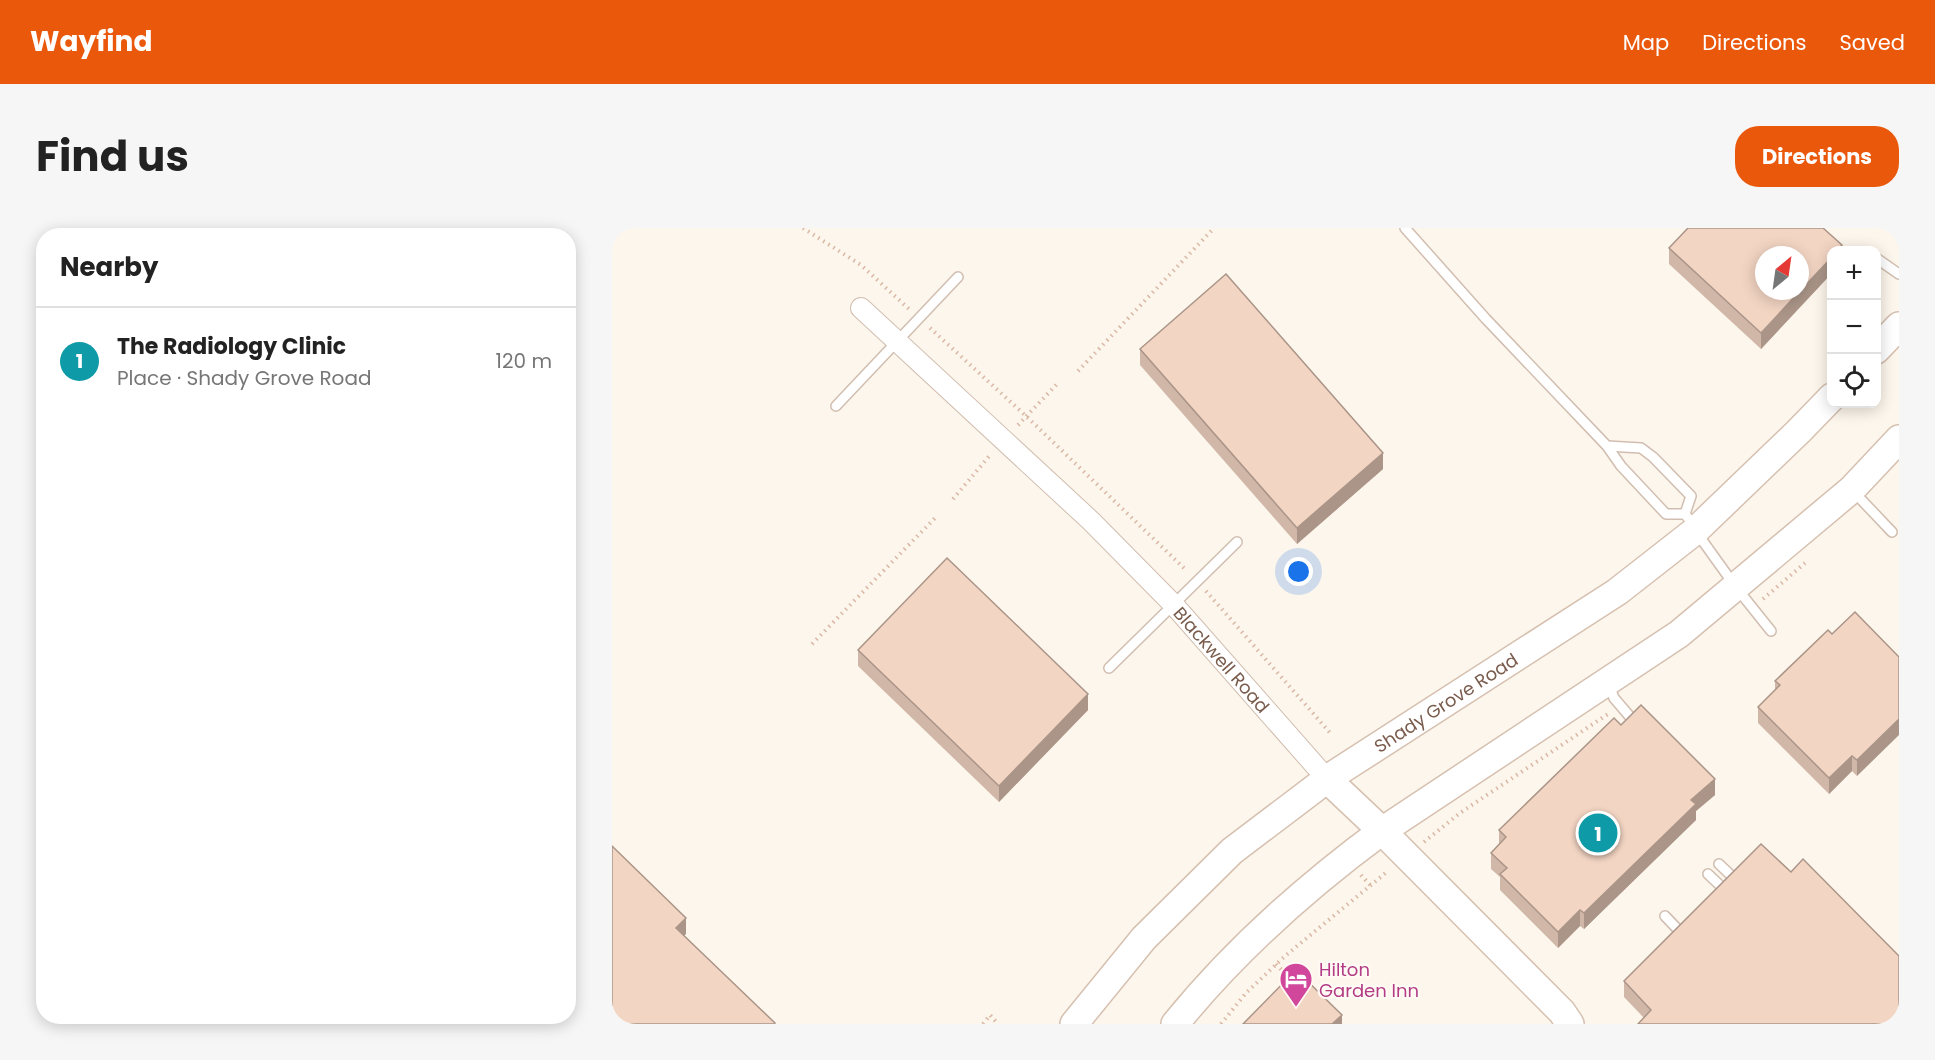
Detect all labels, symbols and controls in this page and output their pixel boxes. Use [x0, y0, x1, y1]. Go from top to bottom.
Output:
text: Wayfind [30, 22, 152, 61]
text: Map [1623, 28, 1669, 57]
text: Directions [1702, 28, 1806, 57]
text: Saved [1839, 28, 1905, 57]
button: Directions [1735, 126, 1899, 187]
text: Find us [36, 127, 189, 186]
north arrow [1755, 246, 1809, 300]
map controls [1827, 246, 1881, 408]
button: + [1827, 246, 1881, 300]
text: Nearby [60, 249, 158, 285]
button: − [1827, 300, 1881, 354]
text: The Radiology Clinic [117, 331, 346, 362]
text: 1 [76, 347, 83, 375]
text: 120 m [496, 347, 552, 375]
button: locate [1827, 354, 1881, 408]
text: Place · Shady Grove Road [117, 364, 371, 392]
your location [1284, 557, 1313, 586]
street label: Blackwell Road [1168, 601, 1276, 718]
street label: Shady Grove Road [1369, 647, 1522, 758]
pin: 1 [1578, 810, 1618, 856]
place label: Hilton Garden Inn [1319, 957, 1419, 1003]
hotel icon: Hilton Garden Inn [1278, 961, 1314, 1008]

